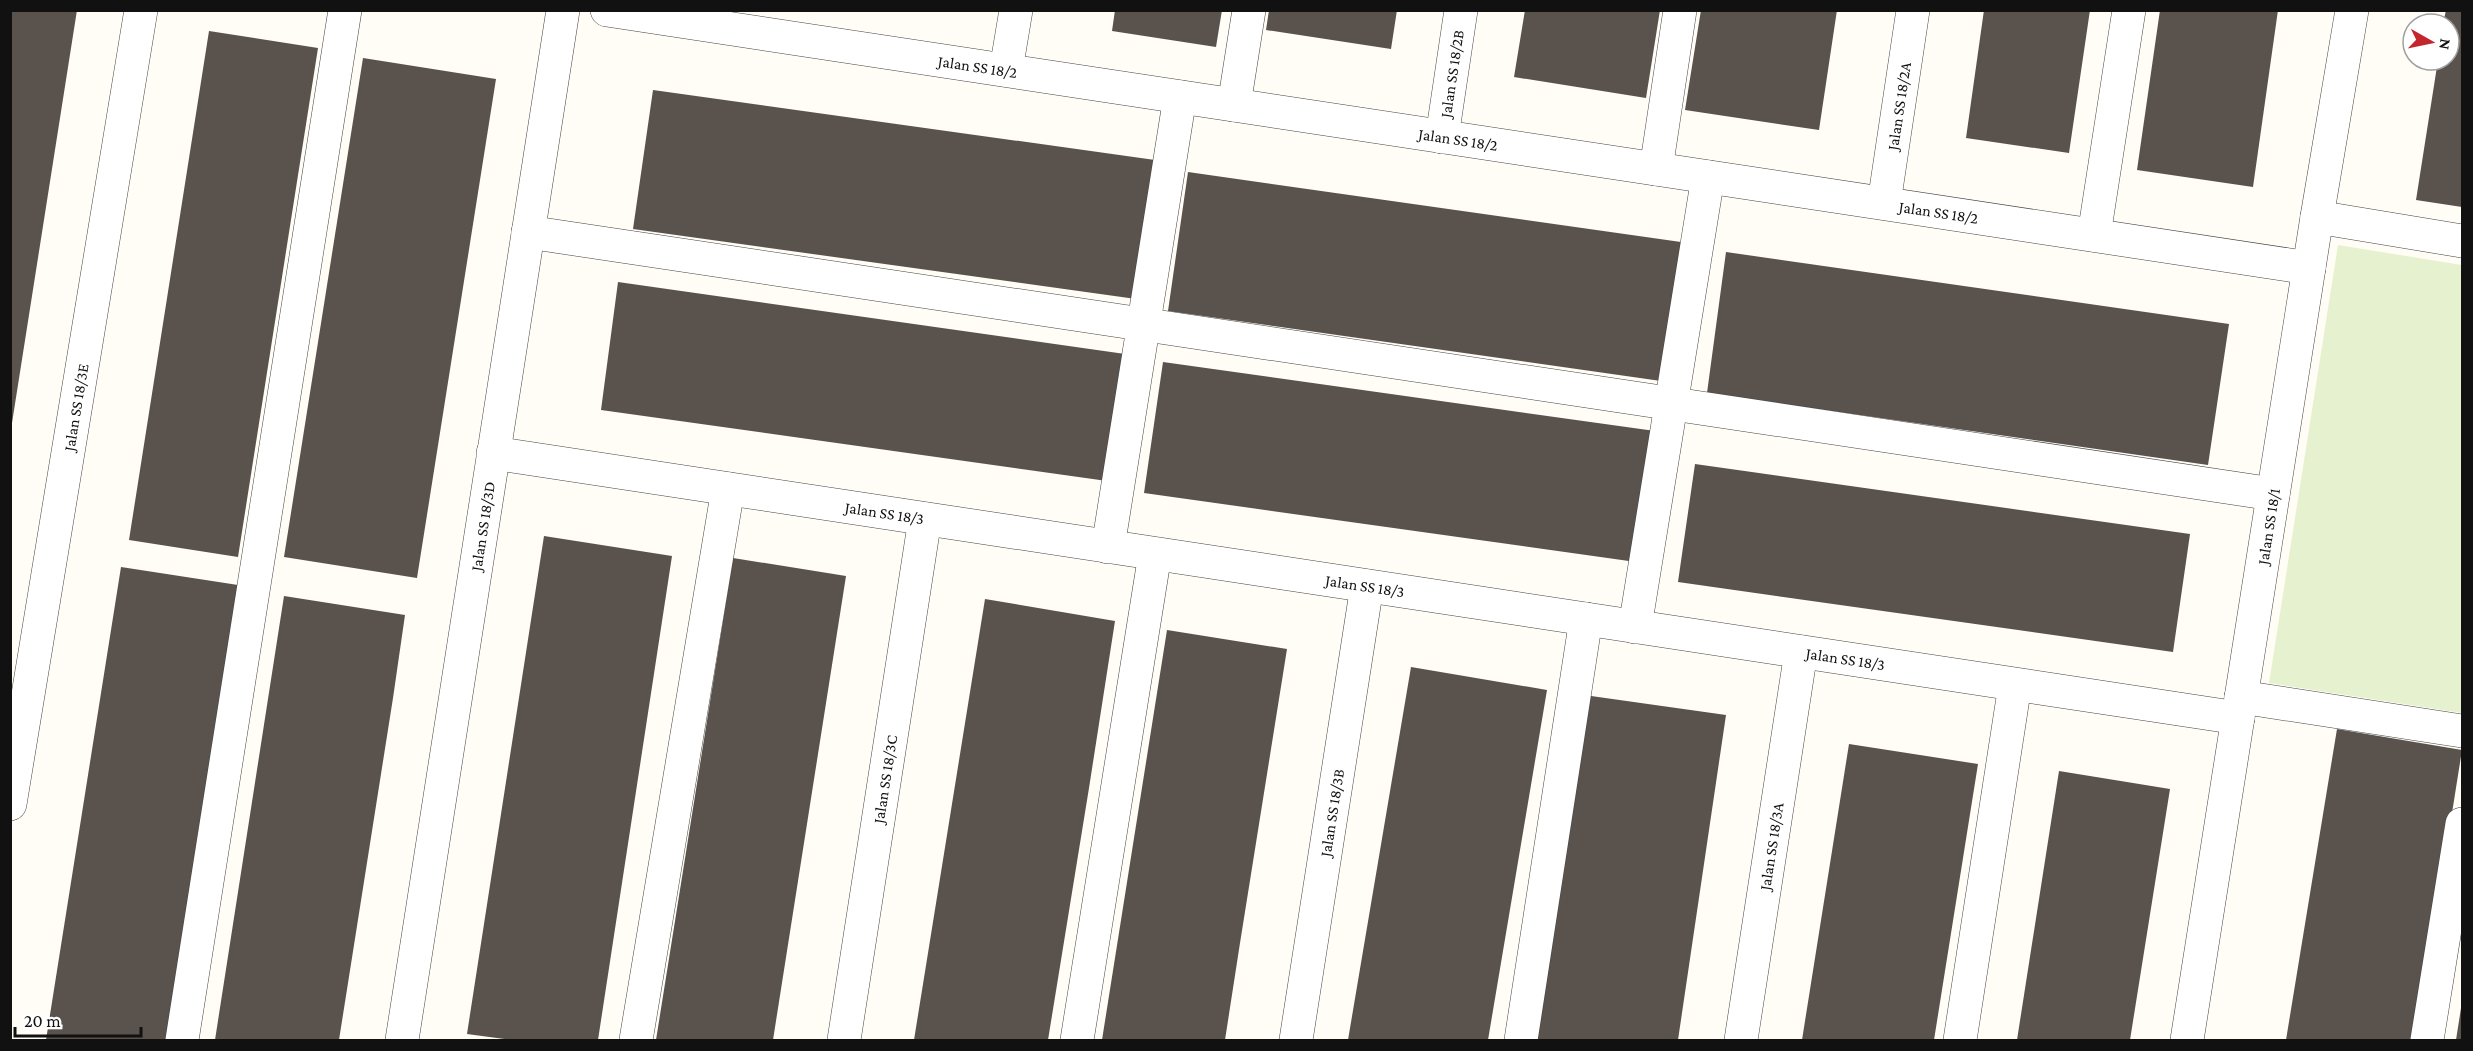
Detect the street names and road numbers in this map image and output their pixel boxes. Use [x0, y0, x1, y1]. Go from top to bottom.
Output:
street label: Jalan SS 18/2B [1437, 28, 1467, 121]
street label: Jalan SS 18/2 [935, 52, 1019, 81]
street label: Jalan SS 18/2A [1884, 60, 1914, 154]
street label: Jalan SS 18/2 [1415, 125, 1499, 154]
street label: Jalan SS 18/2 [1896, 198, 1980, 227]
street label: Jalan SS 18/3E [60, 362, 92, 455]
street label: Jalan SS 18/3D [467, 480, 498, 574]
street label: Jalan SS 18/1 [2254, 487, 2283, 568]
street label: Jalan SS 18/3 [842, 498, 925, 527]
street label: Jalan SS 18/3 [1322, 571, 1406, 600]
street label: Jalan SS 18/3 [1803, 644, 1886, 673]
street label: Jalan SS 18/3C [869, 734, 900, 827]
street label: Jalan SS 18/3B [1316, 768, 1347, 860]
street label: Jalan SS 18/3A [1756, 800, 1787, 894]

